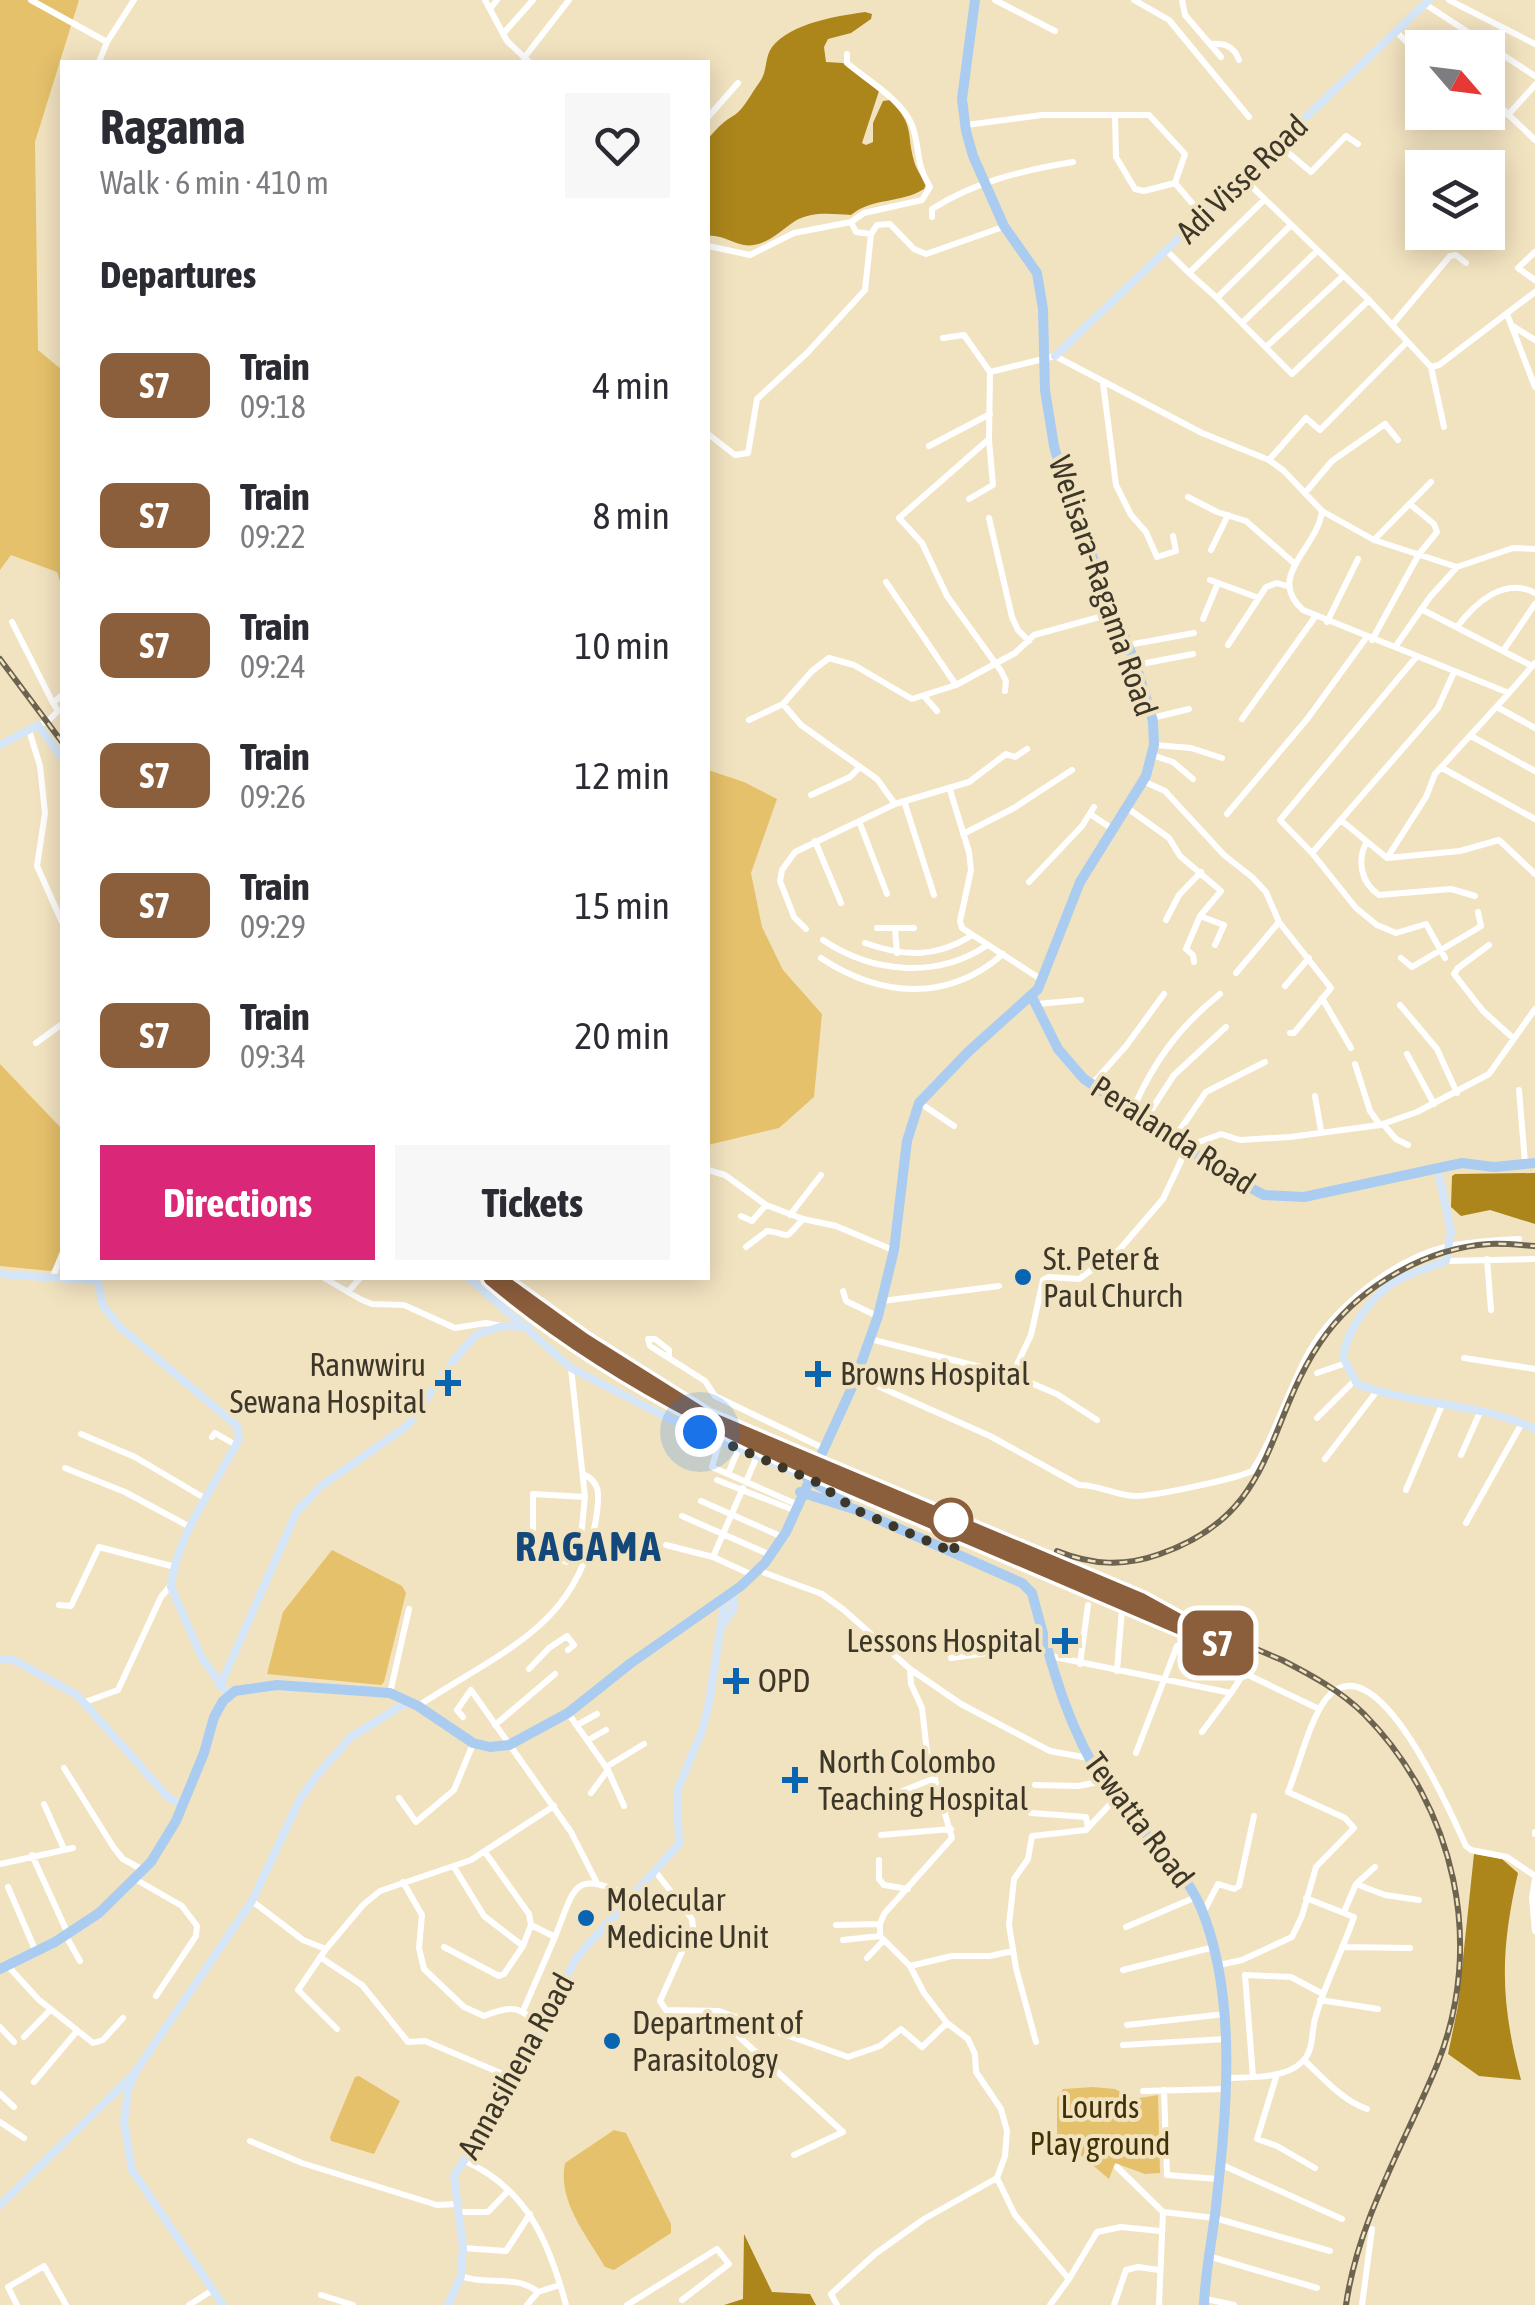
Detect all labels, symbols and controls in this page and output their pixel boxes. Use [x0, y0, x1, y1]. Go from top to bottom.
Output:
north arrow [1405, 30, 1505, 130]
map controls [1405, 30, 1505, 250]
button: heart [565, 93, 670, 198]
text: Ragama [100, 99, 245, 154]
street label: Adi Visse Road [1168, 107, 1315, 250]
button: layers [1405, 150, 1505, 250]
text: Walk · 6 min · 410 m [100, 164, 329, 201]
text: Departures [100, 253, 256, 296]
text: Train [240, 345, 310, 388]
text: 4 min [592, 364, 670, 407]
text: S7 [139, 365, 171, 405]
text: 09:18 [240, 388, 306, 425]
street label: Welisara-Ragama Road [1042, 451, 1165, 721]
text: Train [240, 475, 310, 518]
text: 8 min [592, 494, 670, 537]
text: S7 [139, 495, 171, 535]
text: 09:22 [240, 518, 306, 555]
text: Train [240, 605, 310, 648]
text: 10 min [575, 624, 670, 667]
text: S7 [139, 625, 171, 665]
text: 09:24 [240, 648, 306, 685]
text: Train [240, 735, 310, 778]
text: 12 min [575, 754, 670, 797]
text: S7 [139, 755, 171, 795]
text: 09:26 [240, 778, 306, 815]
text: Train [240, 865, 310, 908]
text: 15 min [575, 884, 670, 927]
text: S7 [139, 885, 171, 925]
text: 09:29 [240, 908, 306, 945]
text: Train [240, 995, 310, 1038]
text: 20 min [575, 1014, 670, 1057]
text: S7 [139, 1015, 171, 1055]
text: 09:34 [240, 1038, 306, 1075]
street label: Peralanda Road [1084, 1068, 1262, 1201]
button: Directions [100, 1145, 375, 1260]
button: Tickets [395, 1145, 670, 1260]
place label: St. Peter & Paul Church [1043, 1240, 1183, 1314]
marker: St. Peter & Paul Church [1012, 1266, 1034, 1288]
place label: Ranwwiru Sewana Hospital [230, 1346, 427, 1420]
place label: Browns Hospital [840, 1355, 1030, 1392]
marker: Browns Hospital [805, 1361, 831, 1387]
marker: Ranwwiru Sewana Hospital [435, 1370, 461, 1396]
your location [675, 1407, 725, 1457]
unlabelled marker [930, 1499, 972, 1541]
district label: RAGAMA [515, 1522, 663, 1570]
line badge: S7 [1173, 1610, 1263, 1676]
place label: Lessons Hospital [846, 1622, 1043, 1659]
text: S7 [1202, 1623, 1234, 1663]
marker: Lessons Hospital [1052, 1628, 1078, 1654]
place label: OPD [758, 1662, 810, 1699]
marker: OPD [723, 1668, 749, 1694]
place label: North Colombo Teaching Hospital [818, 1743, 1028, 1817]
street label: Tewatta Road [1077, 1745, 1202, 1894]
marker: North Colombo Teaching Hospital [782, 1767, 808, 1793]
place label: Molecular Medicine Unit [606, 1881, 769, 1955]
marker: Molecular Medicine Unit [575, 1907, 597, 1929]
street label: Annasihena Road [449, 1967, 582, 2165]
place label: Department of Parasitology [632, 2004, 804, 2078]
marker: Department of Parasitology [601, 2030, 623, 2052]
park label: Lourds Play ground [1030, 2088, 1171, 2162]

